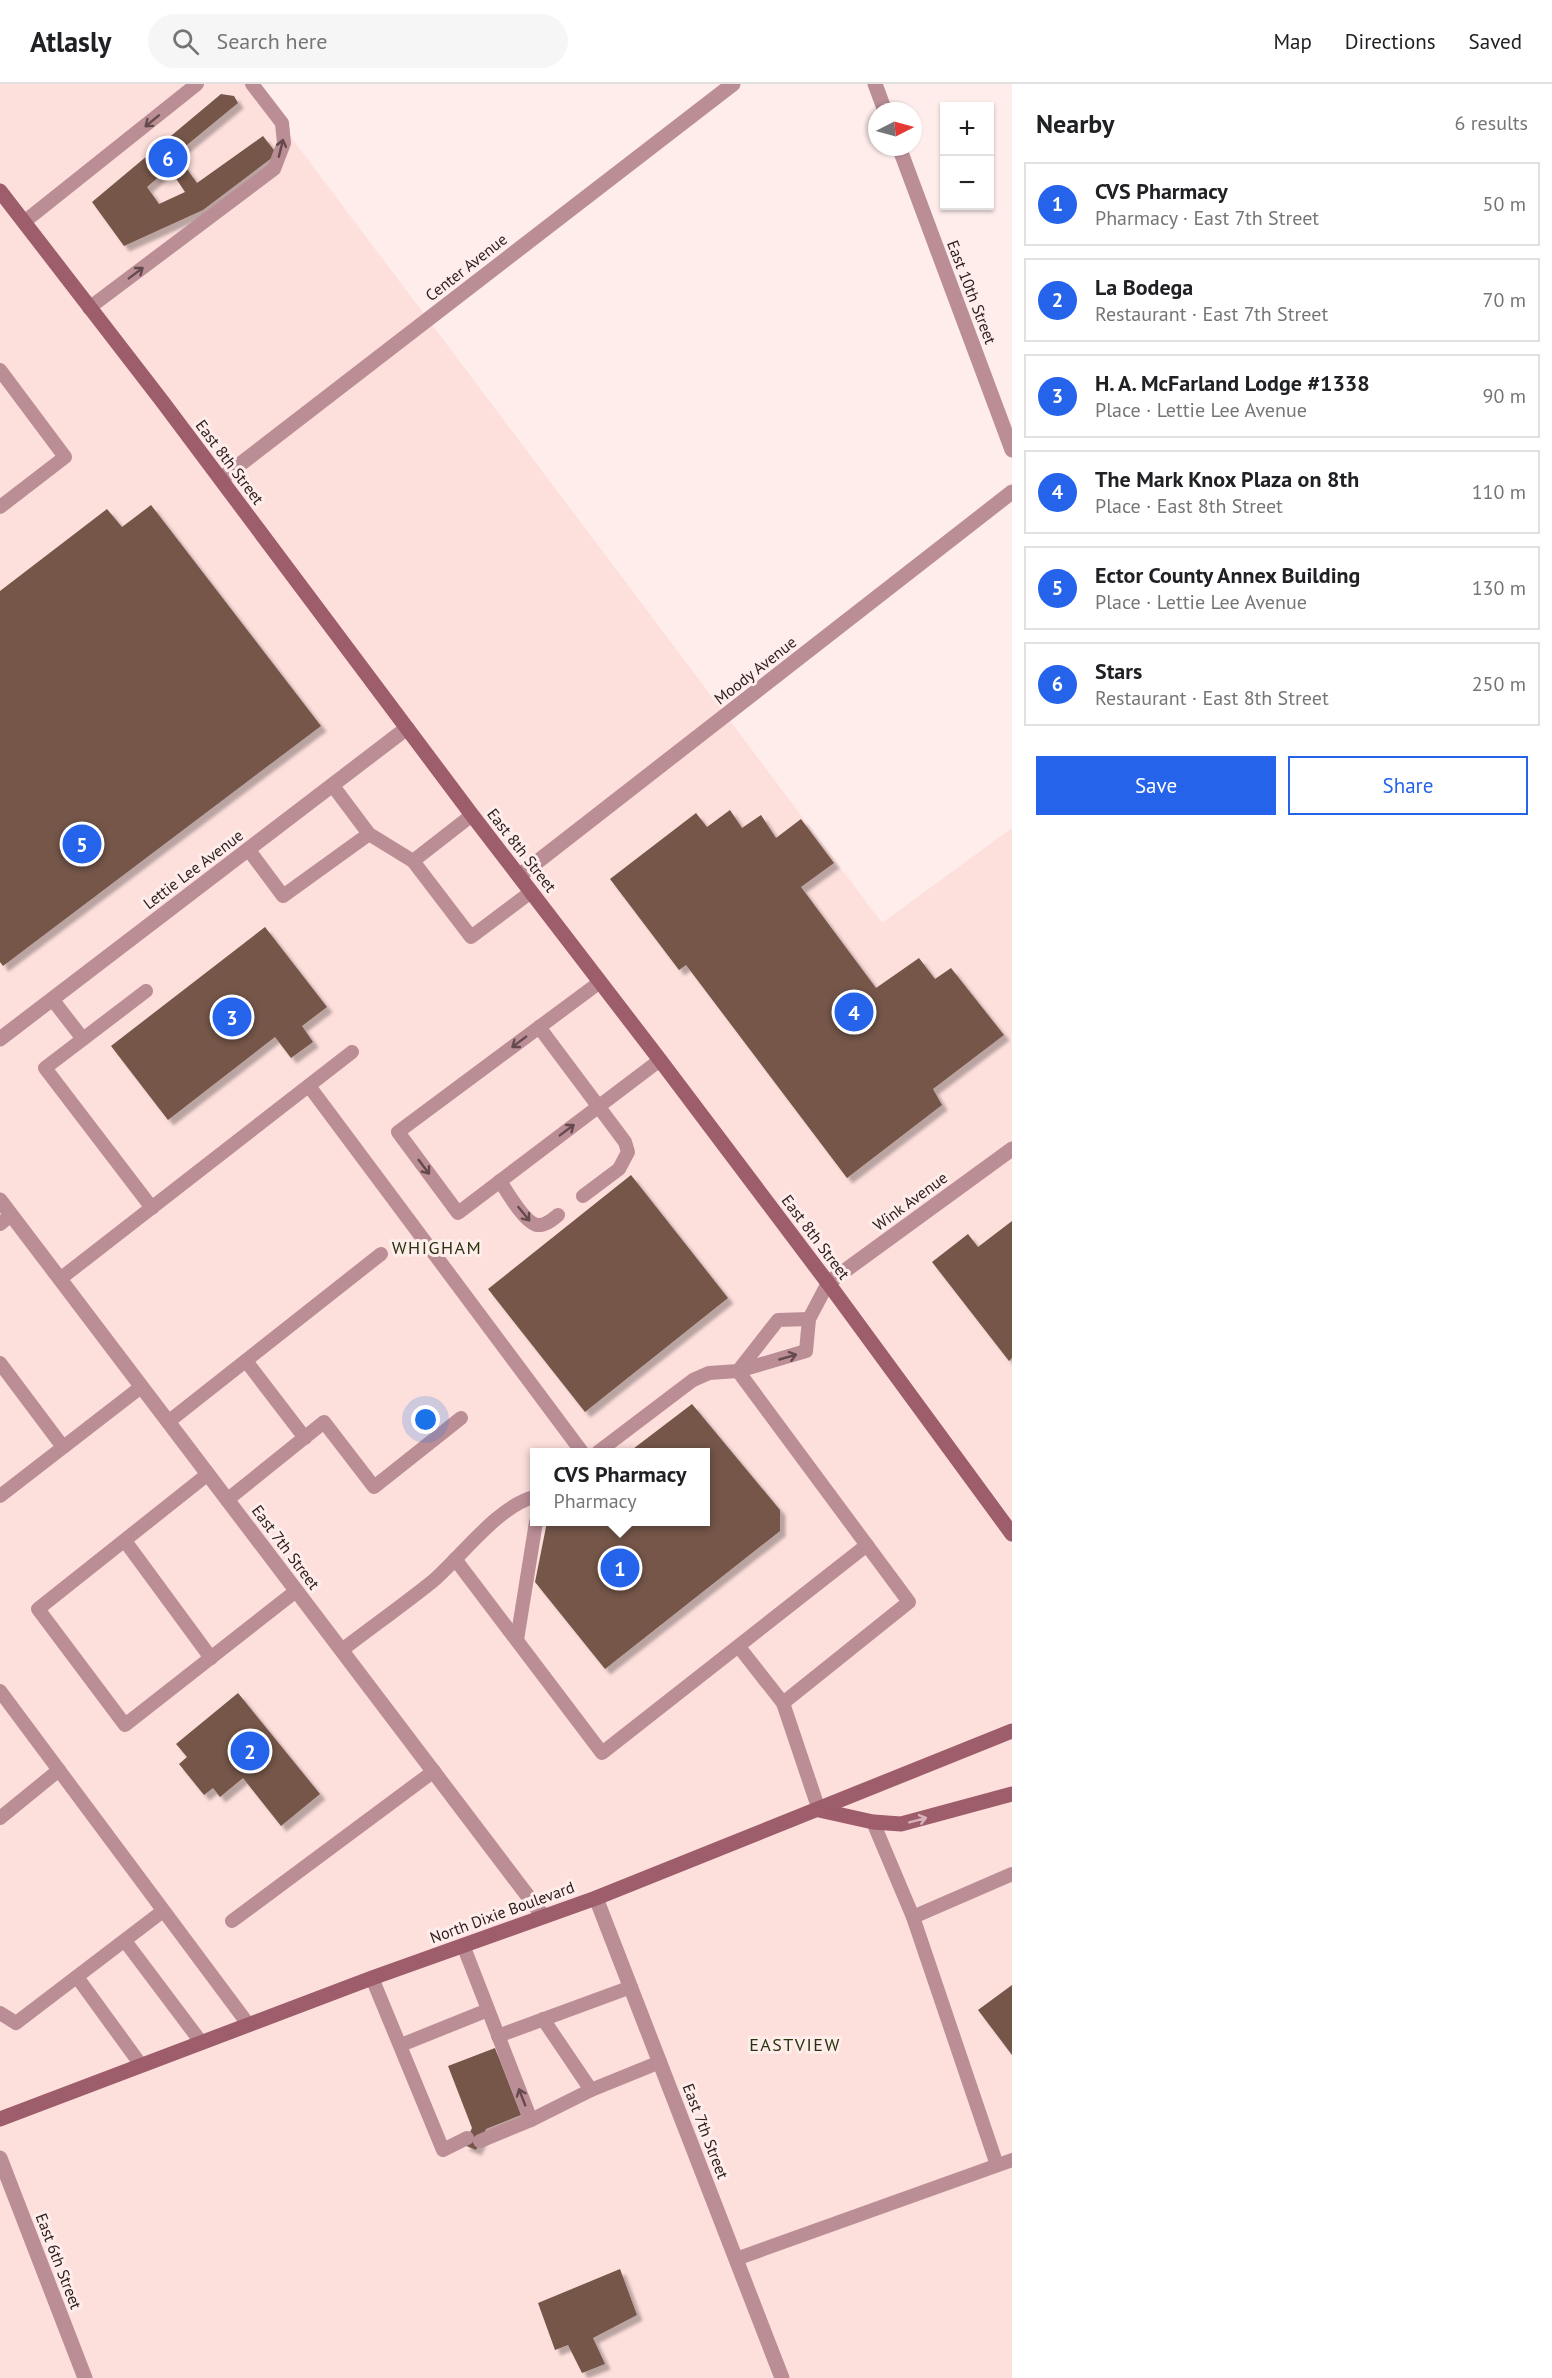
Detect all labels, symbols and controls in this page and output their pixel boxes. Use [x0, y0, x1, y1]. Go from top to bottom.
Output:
search box [148, 14, 568, 68]
text: Atlasly [30, 23, 112, 60]
icon: search [169, 25, 202, 58]
text: Search here [217, 27, 327, 55]
text: Map [1273, 28, 1312, 55]
text: Directions [1345, 28, 1436, 55]
text: Saved [1469, 28, 1522, 55]
north arrow [868, 102, 922, 156]
map controls [940, 102, 994, 210]
button: + [940, 102, 994, 156]
text: Nearby [1036, 107, 1114, 140]
text: 6 results [1455, 110, 1528, 136]
one-way arrow [144, 114, 160, 127]
pin: 6 [148, 136, 188, 181]
one-way arrow [275, 139, 287, 158]
button: − [940, 156, 994, 210]
text: CVS Pharmacy [1095, 177, 1228, 205]
text: 1 [1052, 191, 1063, 217]
text: 50 m [1483, 191, 1526, 217]
text: Pharmacy · East 7th Street [1095, 205, 1319, 231]
street label: Center Avenue [421, 229, 511, 305]
street label: East 10th Street [943, 237, 1001, 347]
one-way arrow [128, 266, 144, 279]
text: La Bodega [1095, 273, 1193, 301]
text: 2 [1052, 287, 1063, 313]
text: 70 m [1483, 287, 1526, 313]
text: Restaurant · East 7th Street [1095, 301, 1328, 327]
text: H. A. McFarland Lodge #1338 [1095, 369, 1370, 397]
text: 3 [1052, 383, 1063, 409]
text: 90 m [1483, 383, 1526, 409]
text: Place · Lettie Lee Avenue [1095, 397, 1307, 423]
street label: East 8th Street [192, 416, 269, 509]
text: The Mark Knox Plaza on 8th [1095, 465, 1359, 493]
text: 4 [1052, 479, 1063, 505]
text: 110 m [1472, 479, 1526, 505]
text: Place · East 8th Street [1095, 493, 1283, 519]
text: Ector County Annex Building [1095, 561, 1360, 589]
text: 5 [1052, 575, 1063, 601]
text: 130 m [1472, 575, 1526, 601]
text: Place · Lettie Lee Avenue [1095, 589, 1307, 615]
street label: Moody Avenue [710, 632, 800, 708]
text: Stars [1095, 657, 1142, 685]
text: 6 [1052, 671, 1063, 697]
text: 250 m [1472, 671, 1526, 697]
text: Restaurant · East 8th Street [1095, 685, 1329, 711]
button: Save [1036, 756, 1276, 815]
button: Share [1288, 756, 1528, 815]
street label: East 8th Street [483, 804, 561, 896]
pin: 5 [62, 822, 101, 867]
street label: Lettie Lee Avenue [139, 825, 247, 913]
pin: 4 [834, 990, 874, 1034]
pin: 3 [212, 994, 252, 1040]
one-way arrow [512, 1035, 528, 1048]
one-way arrow [559, 1124, 575, 1136]
one-way arrow [417, 1158, 430, 1174]
street label: Wink Avenue [869, 1167, 951, 1235]
street label: East 8th Street [778, 1191, 855, 1284]
one-way arrow [518, 1206, 531, 1222]
district label: WHIGHAM [392, 1236, 482, 1259]
one-way arrow [778, 1350, 797, 1362]
your location [411, 1405, 440, 1434]
popup [530, 1448, 710, 1526]
text: CVS Pharmacy [554, 1460, 686, 1488]
text: Pharmacy [554, 1488, 637, 1514]
street label: East 7th Street [248, 1501, 325, 1594]
pin: 1 [600, 1546, 640, 1590]
pin: 2 [230, 1728, 270, 1774]
one-way arrow [908, 1814, 927, 1825]
street label: North Dixie Boulevard [427, 1877, 577, 1947]
district label: EASTVIEW [749, 2033, 841, 2056]
street label: East 7th Street [679, 2080, 734, 2182]
one-way arrow [516, 2088, 527, 2107]
street label: East 6th Street [32, 2210, 87, 2312]

